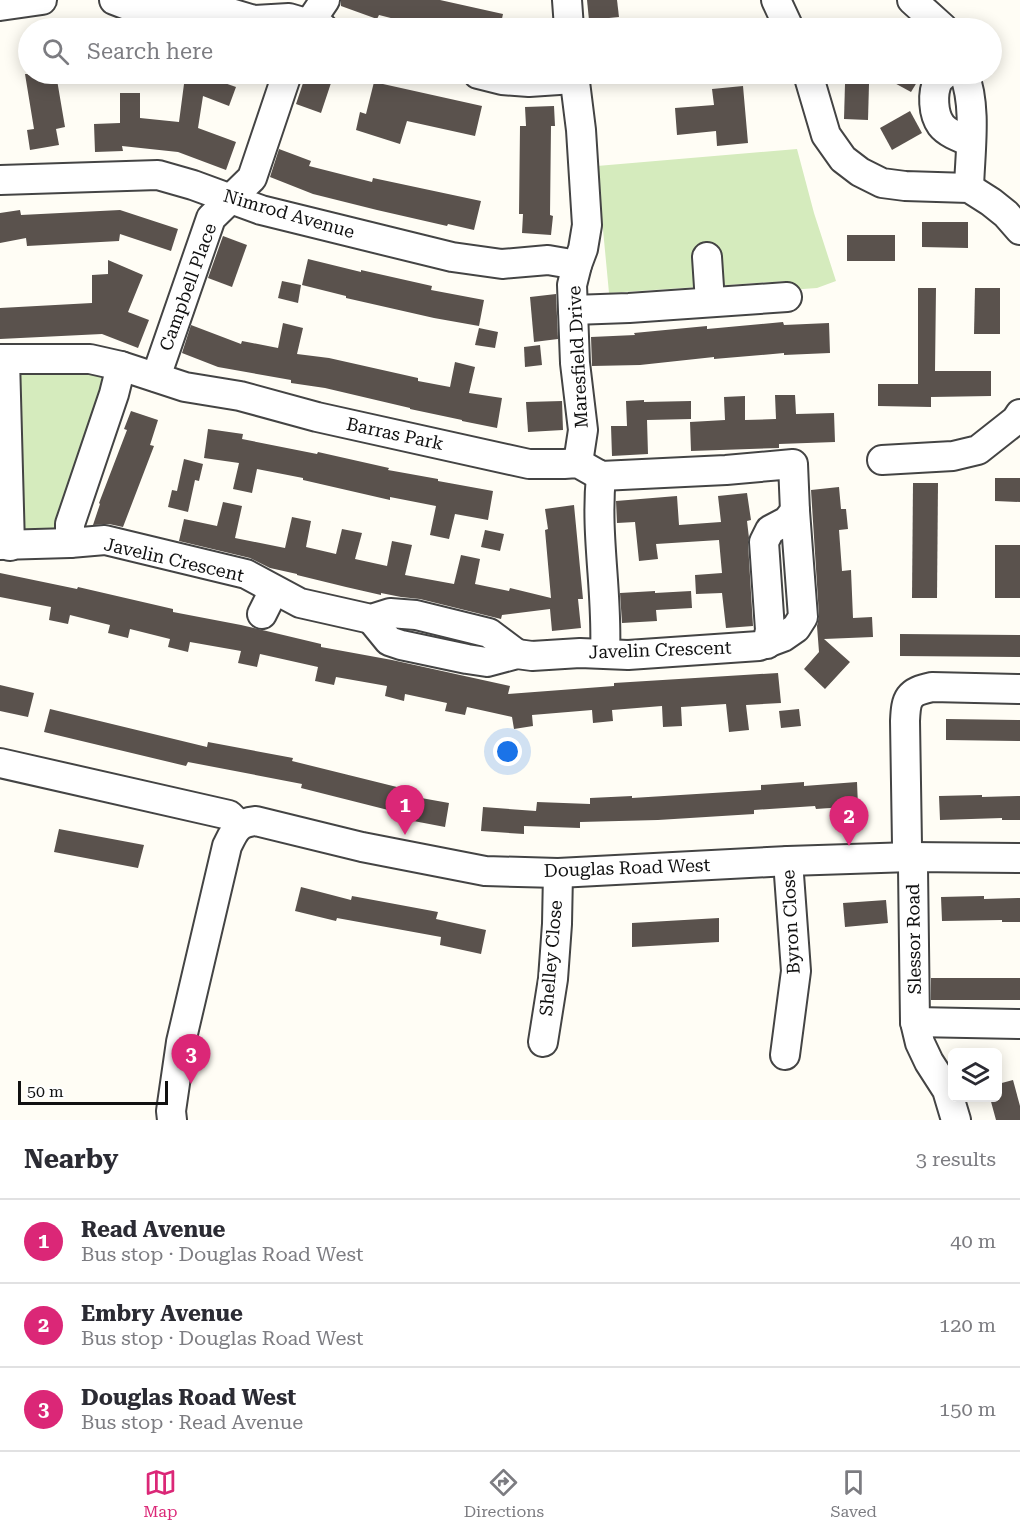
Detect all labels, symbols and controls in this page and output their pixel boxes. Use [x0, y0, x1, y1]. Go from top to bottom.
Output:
search box [18, 18, 1002, 84]
icon: search [39, 35, 72, 68]
text: Search here [87, 39, 213, 64]
street label: Nimrod Avenue [221, 185, 357, 242]
street label: Campbell Place [155, 220, 220, 354]
street label: Maresfield Drive [563, 285, 592, 429]
street label: Barras Park [345, 413, 446, 454]
street label: Javelin Crescent [102, 533, 246, 586]
street label: Javelin Crescent [588, 637, 732, 662]
your location [493, 737, 522, 766]
pin: 1 [386, 786, 424, 835]
pin: 2 [830, 796, 868, 846]
street label: Douglas Road West [543, 854, 711, 881]
street label: Byron Close [777, 869, 804, 975]
street label: Slessor Road [902, 883, 925, 995]
street label: Shelley Close [535, 899, 566, 1017]
pin: 3 [172, 1034, 210, 1084]
map controls [948, 1048, 1002, 1102]
button: layers [948, 1048, 1002, 1102]
scale bar [18, 1078, 168, 1106]
text: 50 m [27, 1082, 64, 1101]
text: Nearby [24, 1144, 118, 1174]
text: 3 results [916, 1147, 996, 1171]
text: Read Avenue [81, 1217, 226, 1242]
text: 1 [38, 1229, 49, 1253]
text: 40 m [950, 1229, 996, 1253]
text: Bus stop · Douglas Road West [81, 1242, 363, 1266]
text: Embry Avenue [81, 1301, 243, 1326]
text: 2 [38, 1313, 49, 1337]
text: 120 m [939, 1313, 996, 1337]
text: Bus stop · Douglas Road West [81, 1326, 363, 1350]
text: Douglas Road West [81, 1385, 296, 1410]
text: 3 [38, 1397, 49, 1421]
text: 150 m [939, 1397, 996, 1421]
text: Bus stop · Read Avenue [81, 1410, 303, 1434]
tab: Map [143, 1466, 177, 1521]
tab: Directions [464, 1466, 544, 1521]
tab: Saved [830, 1466, 877, 1521]

